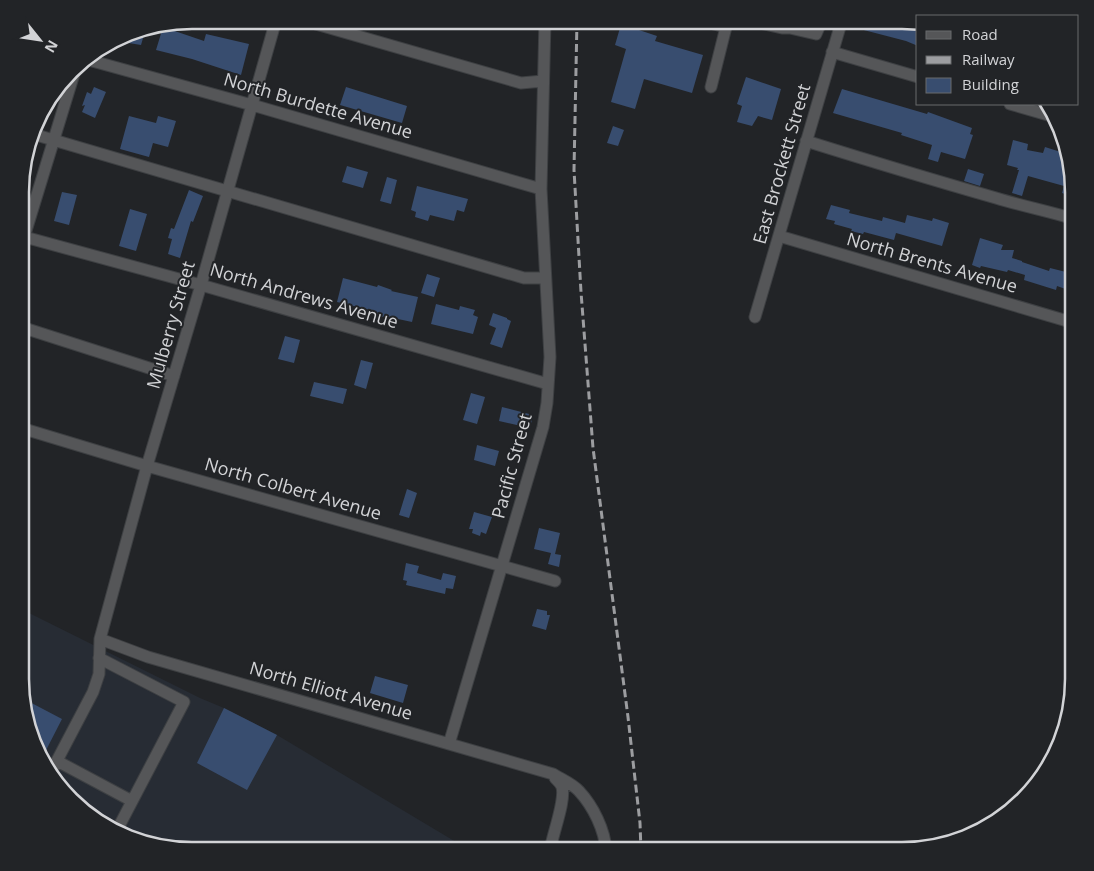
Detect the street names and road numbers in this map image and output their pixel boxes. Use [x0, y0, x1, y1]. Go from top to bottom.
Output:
street label: North Burdette Avenue [221, 67, 415, 143]
street label: East Brockett Street [747, 81, 815, 247]
street label: North Brents Avenue [844, 226, 1020, 298]
street label: North Andrews Avenue [207, 257, 401, 333]
street label: Mulberry Street [140, 258, 200, 391]
street label: Pacific Street [485, 410, 537, 521]
street label: North Colbert Avenue [202, 451, 384, 525]
street label: North Elliott Avenue [247, 655, 416, 725]

